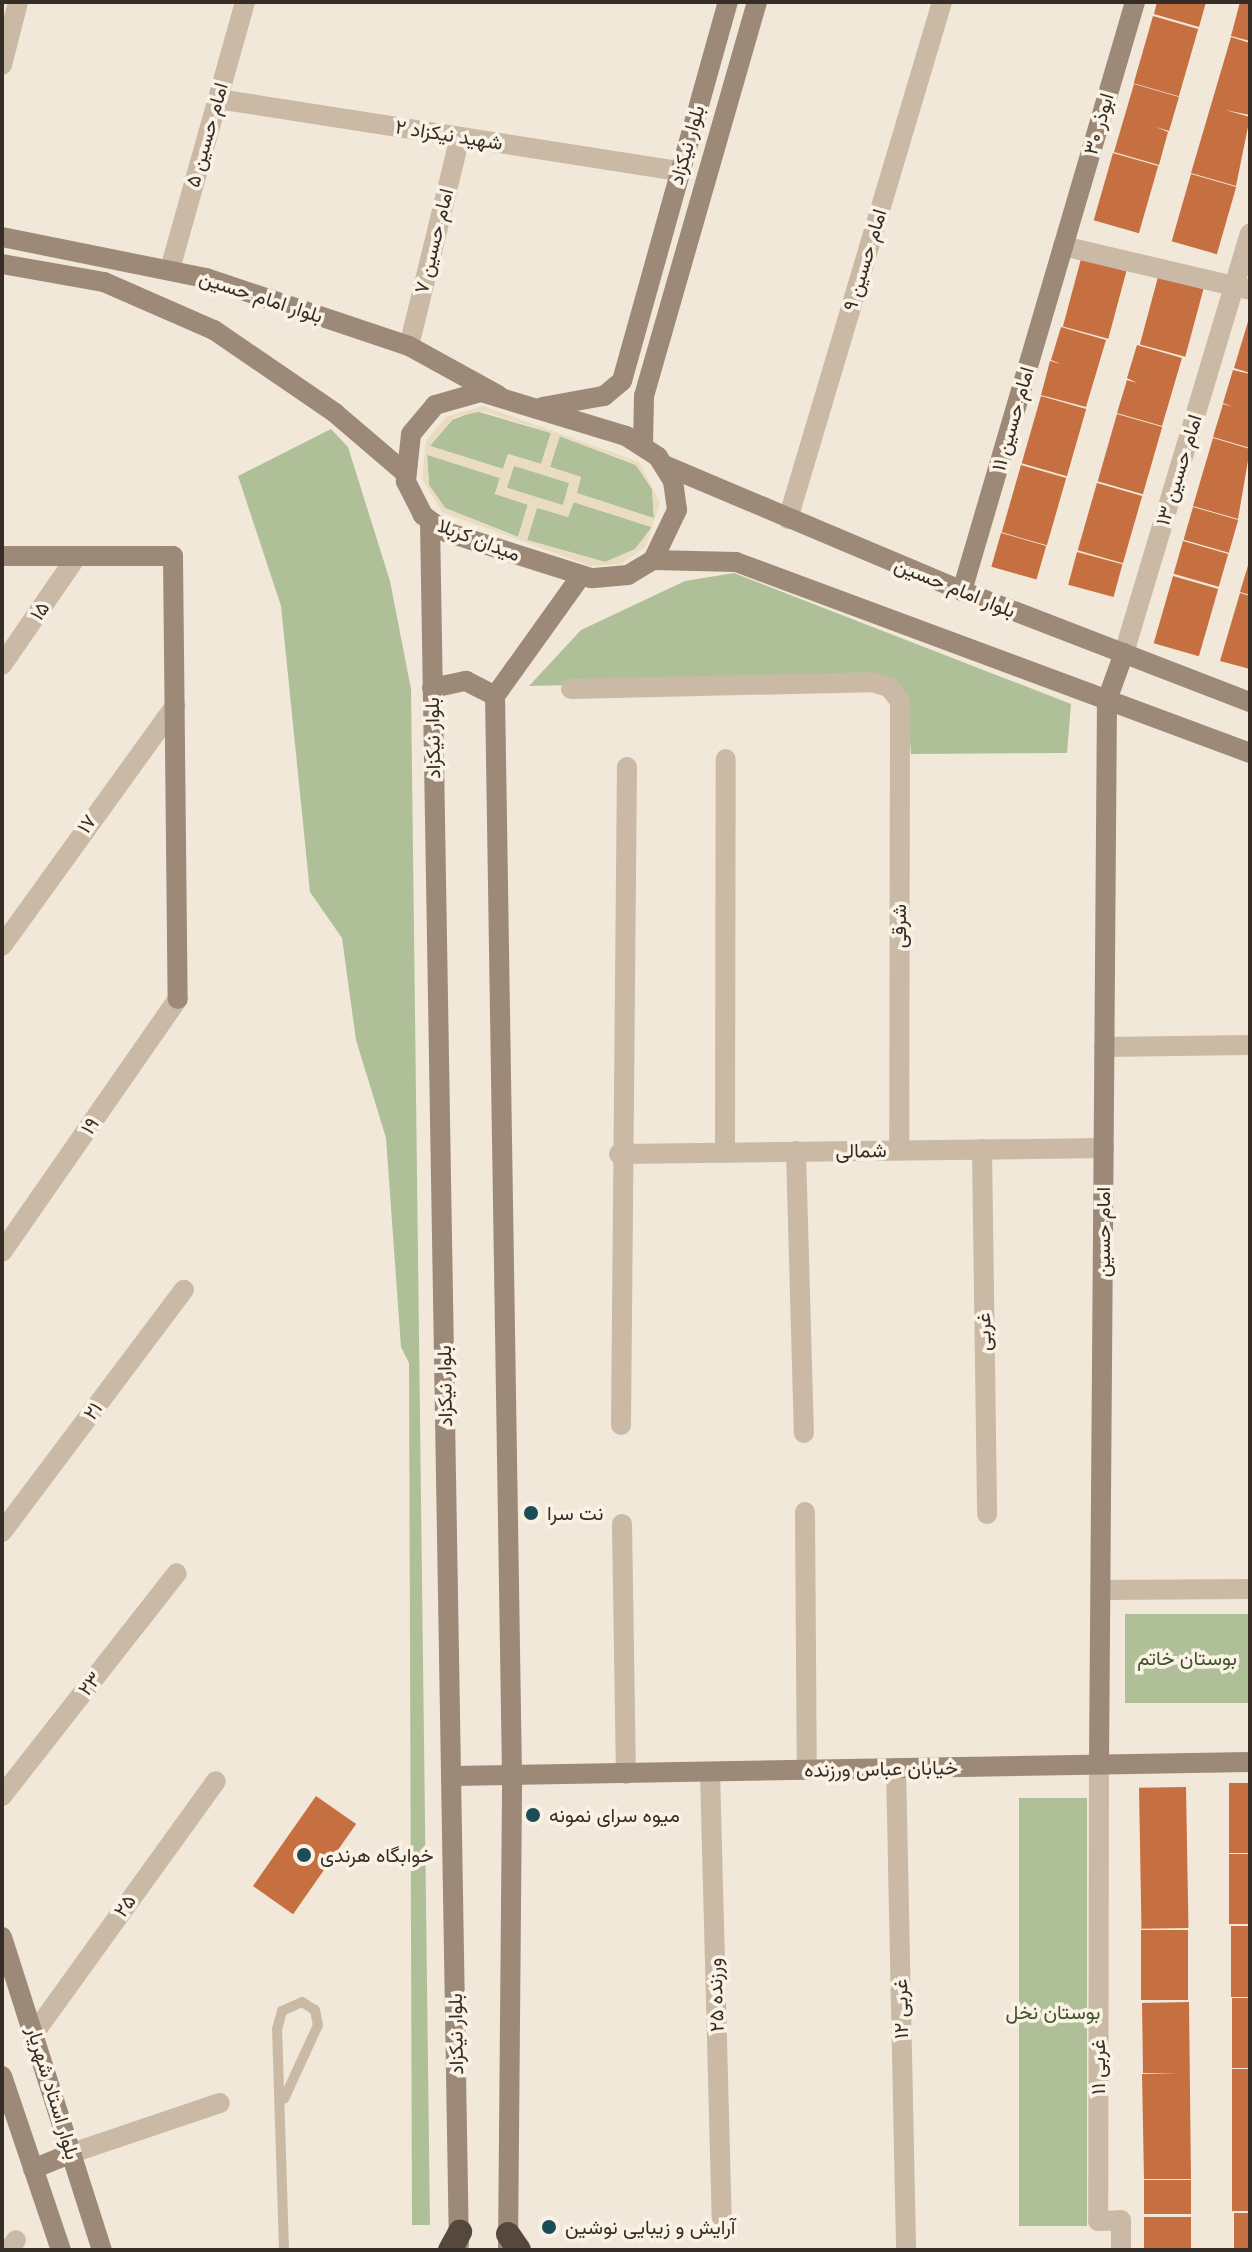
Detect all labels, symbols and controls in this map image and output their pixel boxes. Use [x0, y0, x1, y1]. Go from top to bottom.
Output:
street label: امام حسین ۵ [181, 80, 233, 190]
street label: ابوذر ۳۰ [1079, 91, 1119, 157]
street label: بلوار نیکزاد [664, 102, 710, 188]
street label: شهید نیکزاد ۲ [394, 115, 504, 155]
street label: امام حسین ۷ [409, 186, 459, 296]
street label: امام حسین ۹ [838, 206, 892, 314]
street label: بلوار امام حسین [196, 266, 326, 328]
street label: امام حسین ۱۱ [987, 364, 1039, 474]
street label: امام حسین ۱۳ [1151, 412, 1207, 528]
street label: میدان کربلا [435, 513, 523, 567]
street label: بلوار امام حسین [891, 553, 1019, 623]
street label: ۱۵ [25, 597, 55, 625]
street label: بلوار نیکزاد [420, 697, 446, 779]
street label: ۱۷ [72, 810, 102, 838]
street label: شرقی [887, 904, 911, 948]
street label: ۱۹ [76, 1113, 104, 1139]
street label: شمالی [835, 1139, 887, 1163]
street label: امام حسین [1091, 1187, 1115, 1277]
street label: غربی [972, 1313, 996, 1351]
street label: بلوار نیکزاد [432, 1345, 458, 1427]
street label: ۲۱ [79, 1397, 107, 1425]
place label: نت سرا [547, 1501, 603, 1525]
marker: نت سرا [522, 1504, 540, 1522]
park label: بوستان خاتم [1137, 1646, 1237, 1670]
street label: ۲۳ [73, 1667, 107, 1701]
street label: خیابان عباس ورزنده [804, 1756, 958, 1782]
place label: میوه سرای نمونه [549, 1803, 680, 1827]
marker: میوه سرای نمونه [524, 1806, 542, 1824]
place label: خوابگاه هرندی [320, 1843, 434, 1867]
marker: خوابگاه هرندی [295, 1846, 313, 1864]
street label: ۲۵ [109, 1890, 141, 1922]
street label: ورزنده ۲۵ [703, 1958, 729, 2032]
street label: غربی ۱۲ [888, 1979, 914, 2039]
street label: بلوار نیکزاد [443, 1993, 469, 2075]
park label: بوستان نخل [1005, 2000, 1101, 2024]
street label: بلوار استاد شهریار [21, 2024, 85, 2162]
street label: غربی ۱۱ [1086, 2039, 1110, 2095]
place label: آرایش و زیبایی نوشین [565, 2215, 735, 2239]
marker: آرایش و زیبایی نوشین [540, 2218, 558, 2236]

